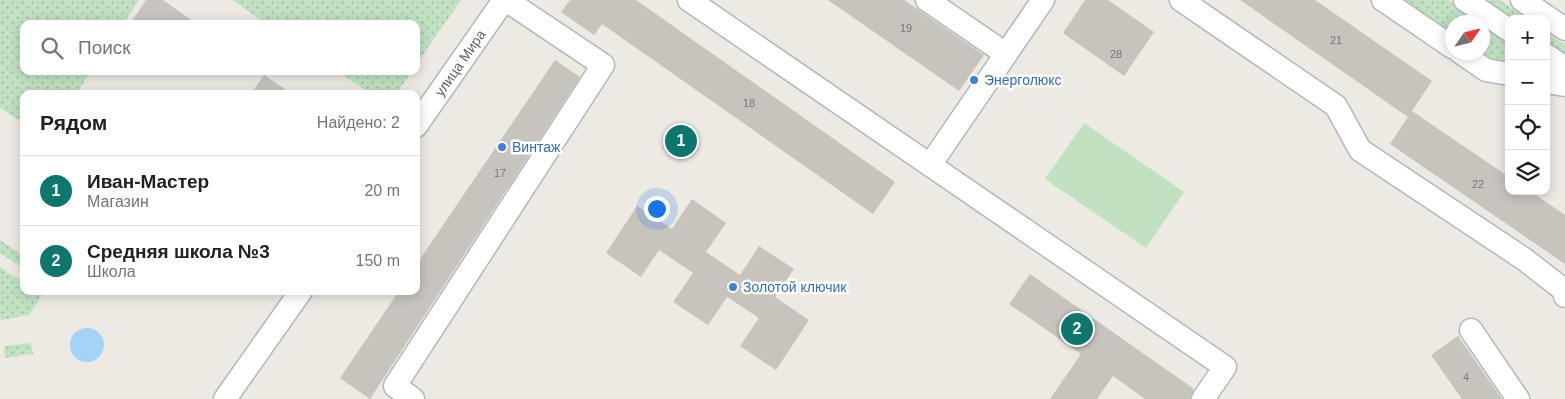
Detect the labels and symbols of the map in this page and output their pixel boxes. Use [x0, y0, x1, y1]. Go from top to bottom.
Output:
north arrow [1445, 15, 1490, 60]
house number: 19 [900, 22, 912, 34]
street label: улица Мира [431, 27, 489, 99]
house number: 21 [1330, 34, 1342, 46]
house number: 28 [1110, 48, 1122, 60]
place label: Энерголюкс [984, 72, 1062, 88]
marker: Энерголюкс [968, 74, 980, 86]
house number: 18 [743, 97, 755, 109]
pin: 1 [665, 122, 697, 160]
place label: Винтаж [512, 139, 561, 155]
marker: Винтаж [496, 141, 508, 153]
house number: 17 [494, 167, 506, 179]
house number: 22 [1472, 178, 1484, 190]
your location [644, 196, 670, 222]
place label: Золотой ключик [743, 279, 847, 295]
marker: Золотой ключик [727, 281, 739, 293]
pin: 2 [1061, 310, 1093, 348]
house number: 4 [1463, 371, 1469, 383]

